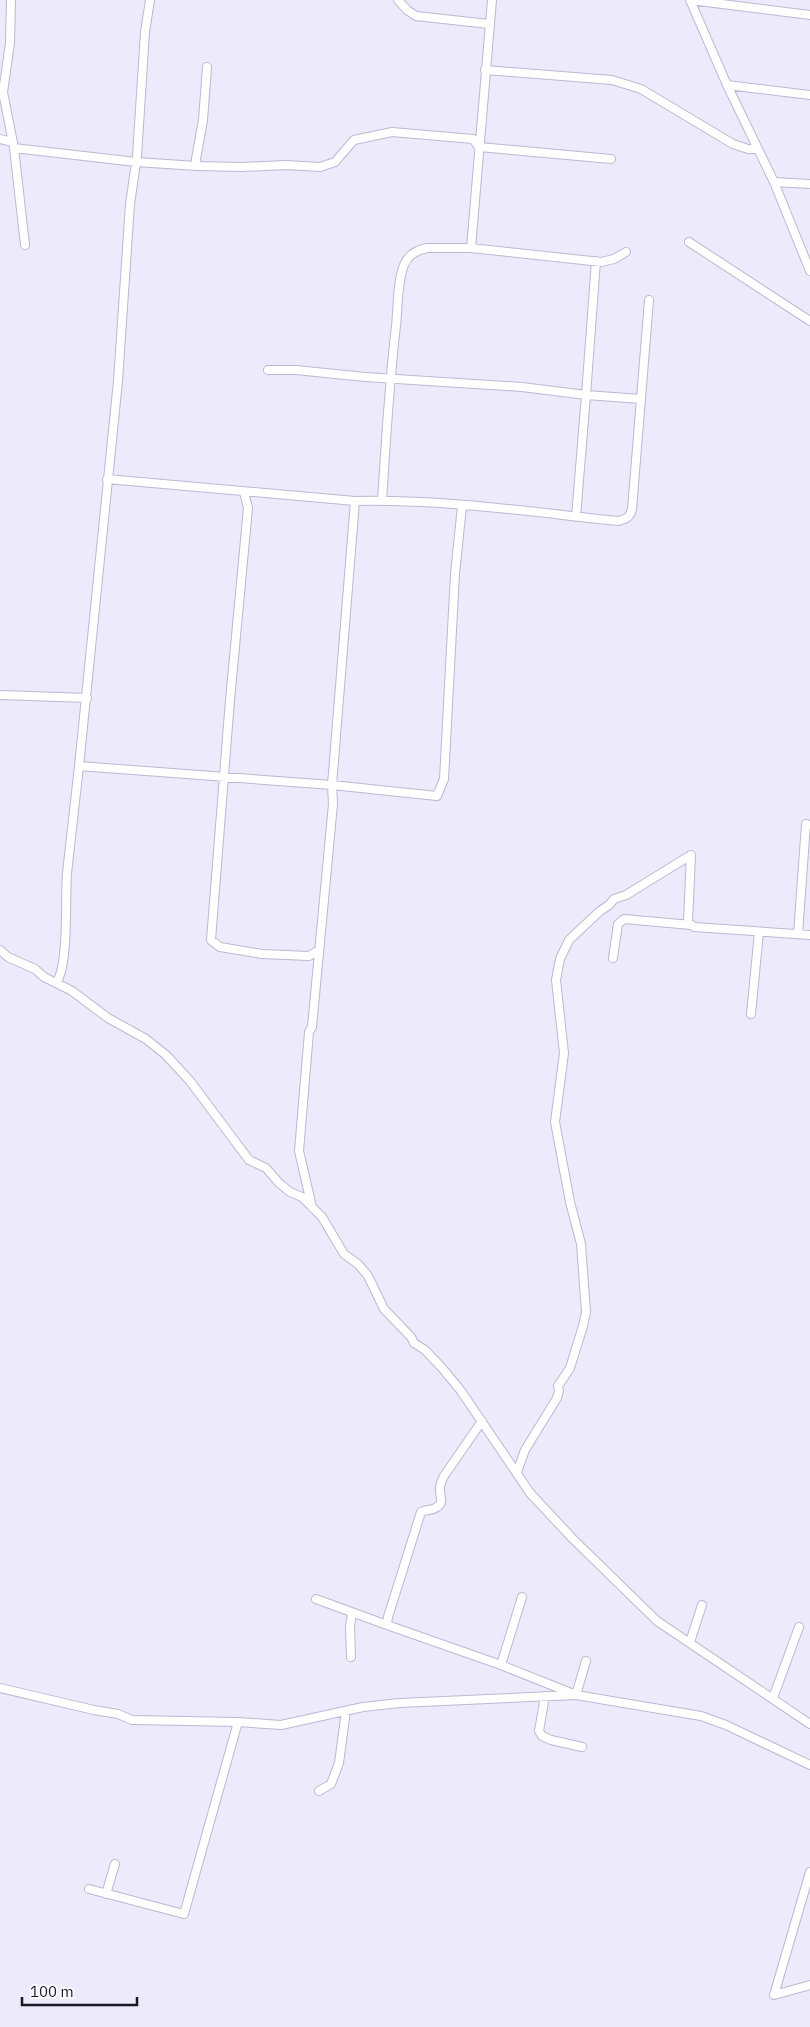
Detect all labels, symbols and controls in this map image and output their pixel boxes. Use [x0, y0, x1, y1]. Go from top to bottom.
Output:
scale bar [22, 1974, 138, 2006]
text: 100 m [30, 1982, 74, 2001]

